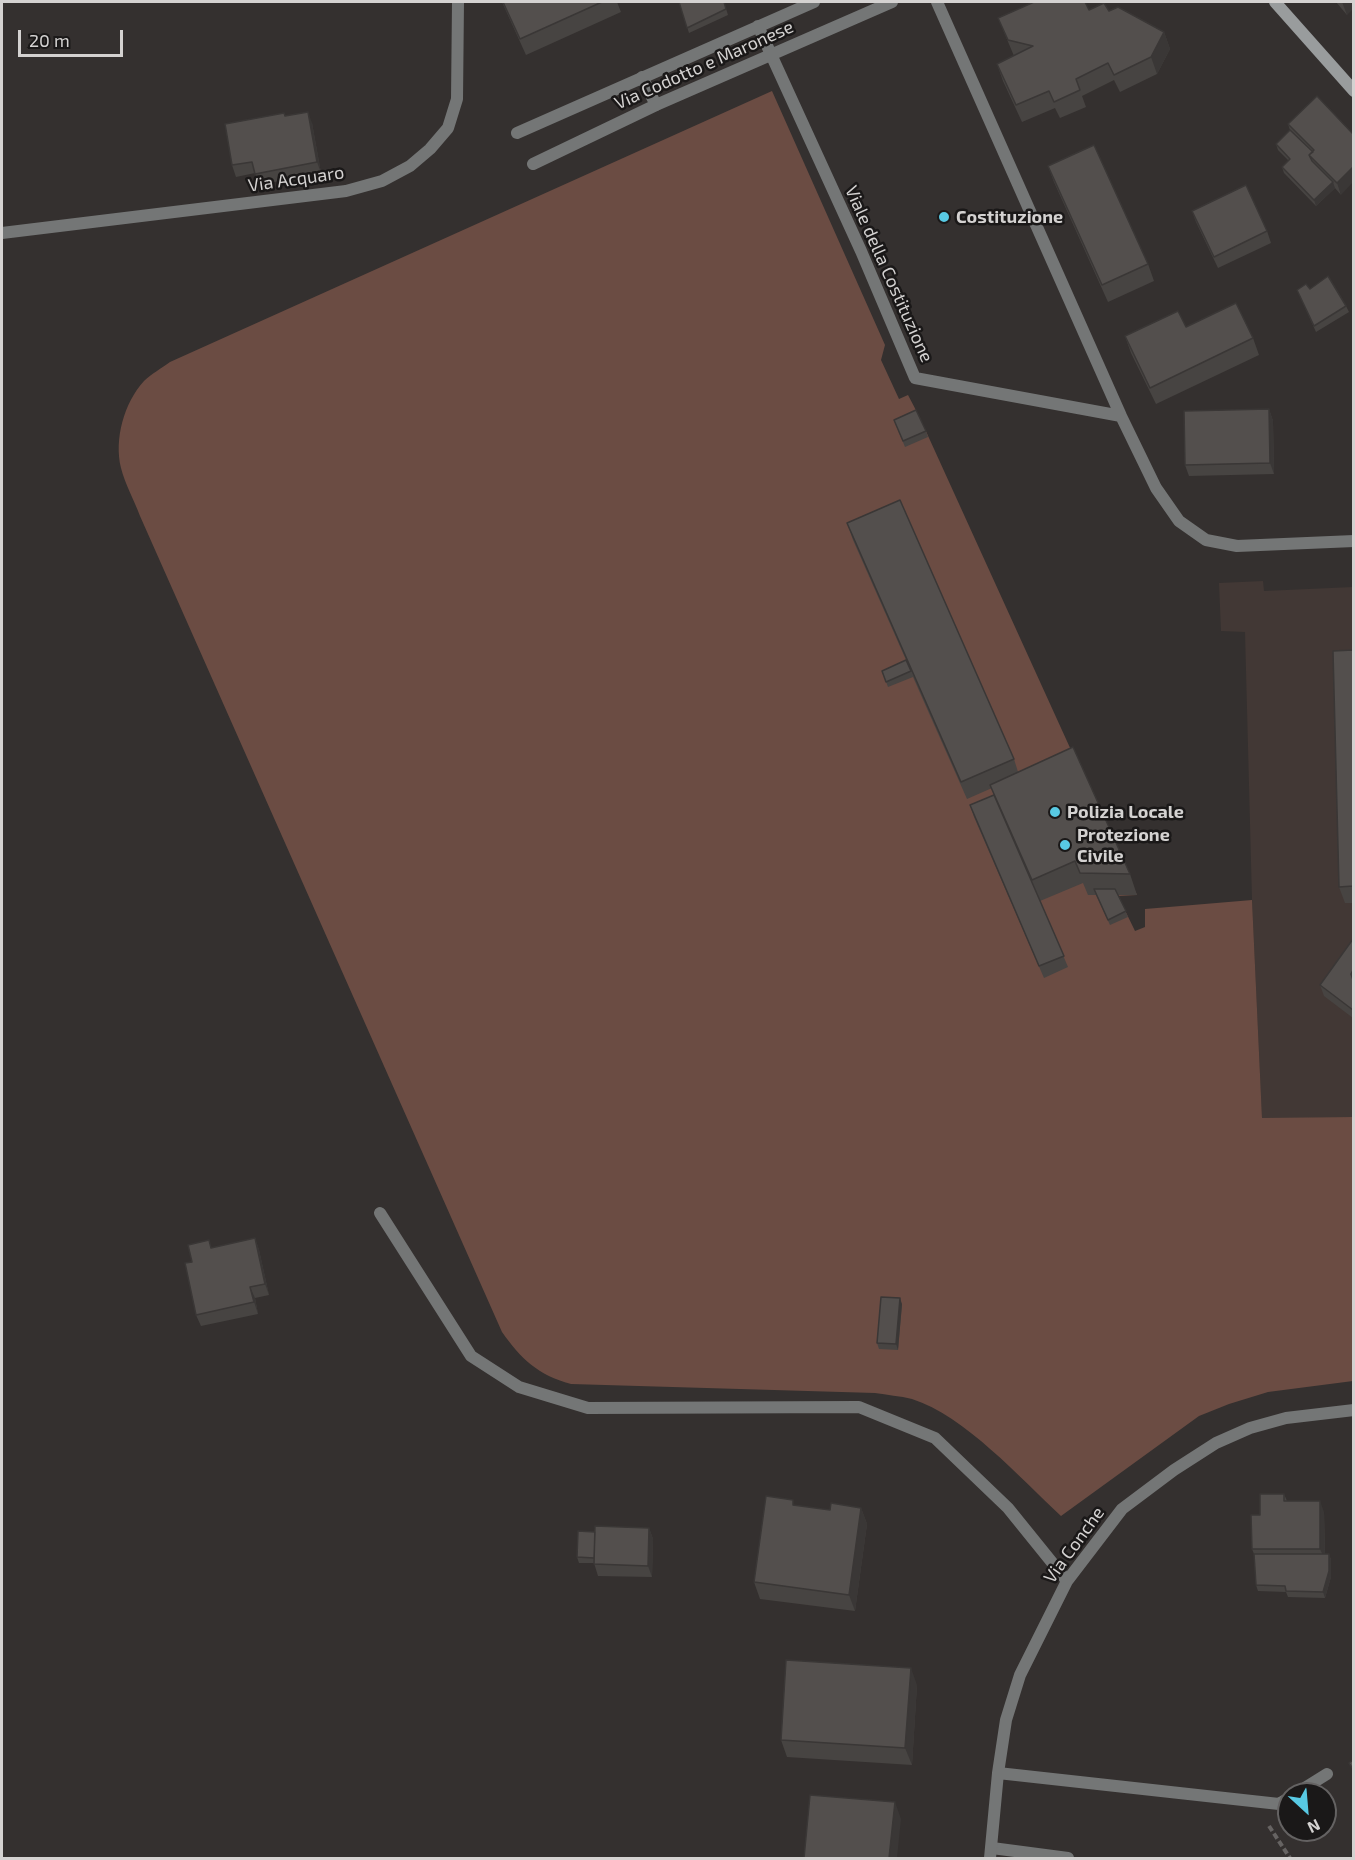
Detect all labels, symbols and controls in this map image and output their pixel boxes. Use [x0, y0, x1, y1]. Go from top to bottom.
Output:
street label: Via Codotto e Maronese [611, 16, 797, 114]
scale bar [21, 18, 126, 56]
text: 20 m [29, 29, 70, 51]
street label: Via Acquaro [247, 162, 345, 196]
street label: Viale della Costituzione [840, 182, 938, 366]
place label: Costituzione [956, 206, 1063, 228]
marker: Costituzione [937, 210, 951, 224]
place label: Polizia Locale [1067, 801, 1184, 823]
marker: Polizia Locale [1048, 805, 1062, 819]
place label: Protezione Civile [1077, 824, 1170, 866]
marker: Protezione Civile [1058, 838, 1072, 852]
street label: Via Conche [1039, 1503, 1109, 1587]
north arrow [1277, 1782, 1337, 1842]
text: N [1305, 1816, 1324, 1838]

